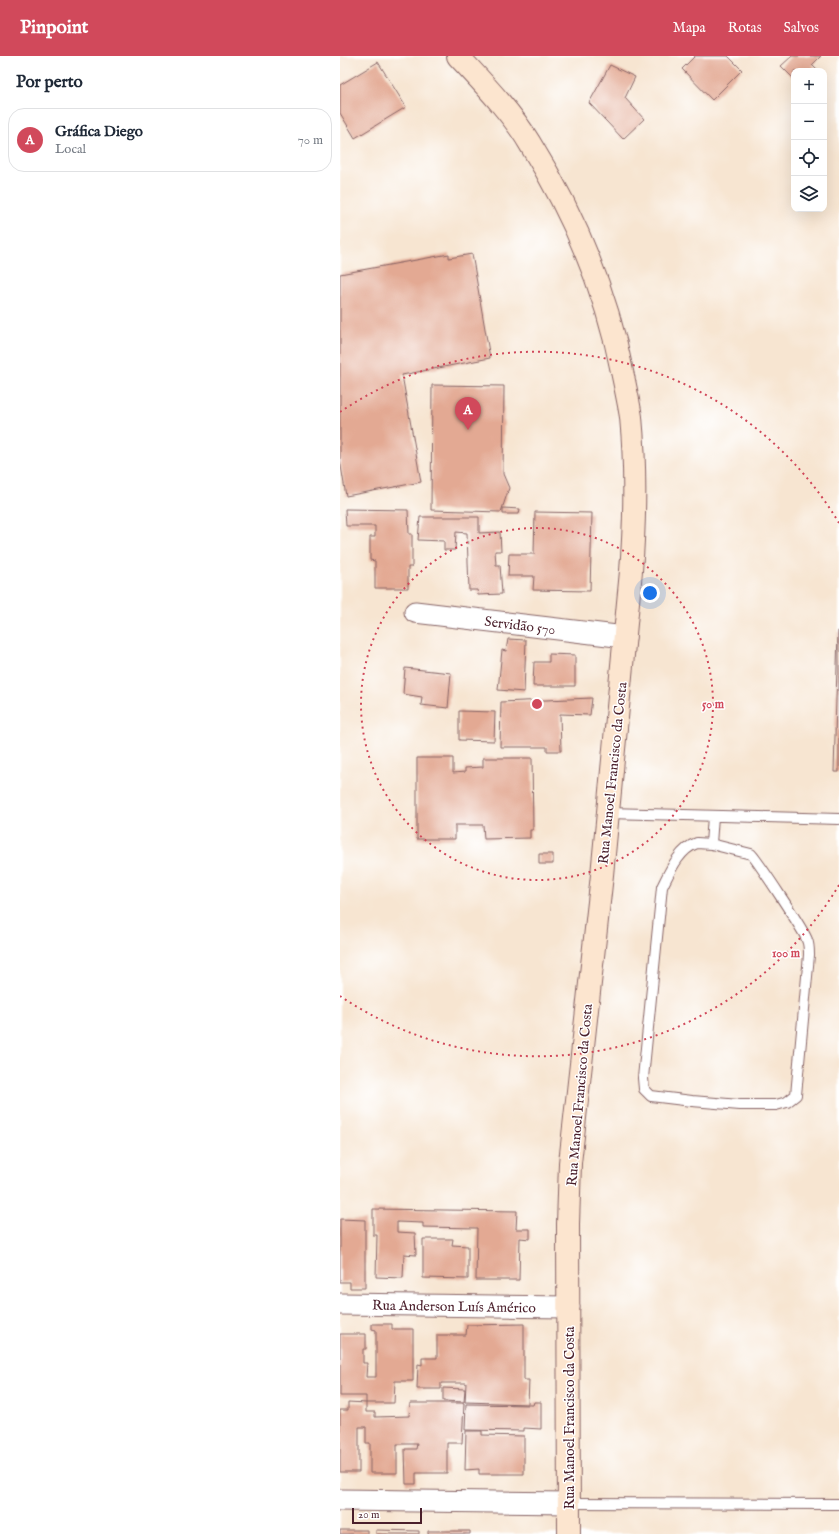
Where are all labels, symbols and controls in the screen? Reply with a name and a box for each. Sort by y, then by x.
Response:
text: Pinpoint [20,16,88,40]
text: Mapa [673,19,706,37]
text: Rotas [728,19,762,37]
text: Salvos [784,19,819,37]
map controls [791,68,827,212]
button: + [791,68,827,104]
text: Por perto [16,72,83,93]
button: − [791,104,827,140]
text: Gráfica Diego [55,122,143,141]
text: A [26,132,34,149]
text: 70 m [298,132,323,149]
button: locate [791,140,827,176]
text: Local [55,141,86,158]
button: layers [791,176,827,212]
pin: A [455,397,481,430]
your location [640,583,660,603]
street label: Servidão 570 [483,613,556,639]
street label: Rua Manoel Francisco da Costa [594,680,632,865]
centre of rings [530,697,544,711]
text: 50 m [702,697,725,712]
text: 100 m [772,946,801,961]
street label: Rua Manoel Francisco da Costa [563,1002,597,1187]
street label: Rua Anderson Luís Américo [372,1297,536,1317]
street label: Rua Manoel Francisco da Costa [561,1326,579,1510]
scale bar [352,1506,422,1525]
text: 20 m [358,1508,379,1522]

